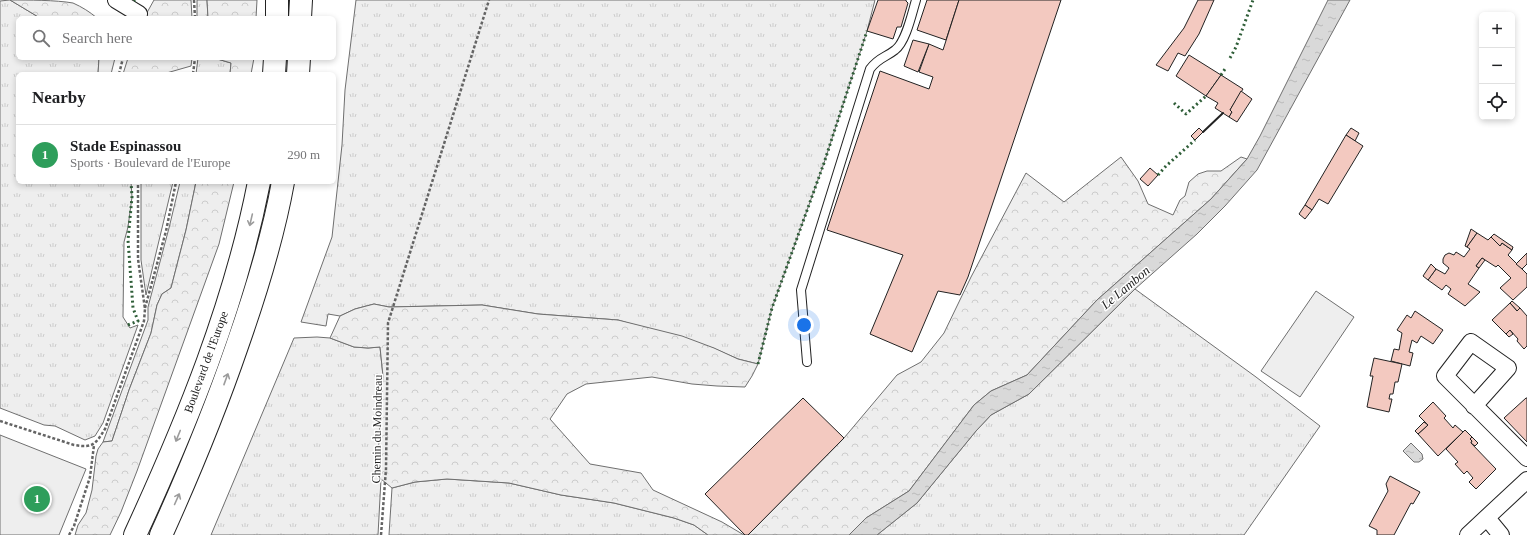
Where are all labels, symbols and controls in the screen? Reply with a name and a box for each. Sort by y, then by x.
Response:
map controls [1479,12,1515,120]
button: + [1479,12,1515,48]
search box [16,16,336,60]
icon: search [30,27,52,49]
text: Search here [62,30,132,46]
button: − [1479,48,1515,84]
button: locate [1479,84,1515,120]
text: Nearby [32,88,86,107]
text: Stade Espinassou [70,138,181,154]
text: 1 [42,147,48,162]
text: 290 m [287,147,320,162]
text: Sports · Boulevard de l'Europe [70,155,230,170]
one-way arrow [246,213,254,226]
water label: Le Lambon [1097,263,1153,313]
street label: Boulevard de l'Europe [181,309,231,415]
your location [794,315,814,335]
one-way arrow [222,373,230,385]
street label: Chemin du Moindreau [369,375,385,483]
one-way arrow [174,429,181,441]
pin: 1 [24,484,50,514]
one-way arrow [174,494,181,506]

